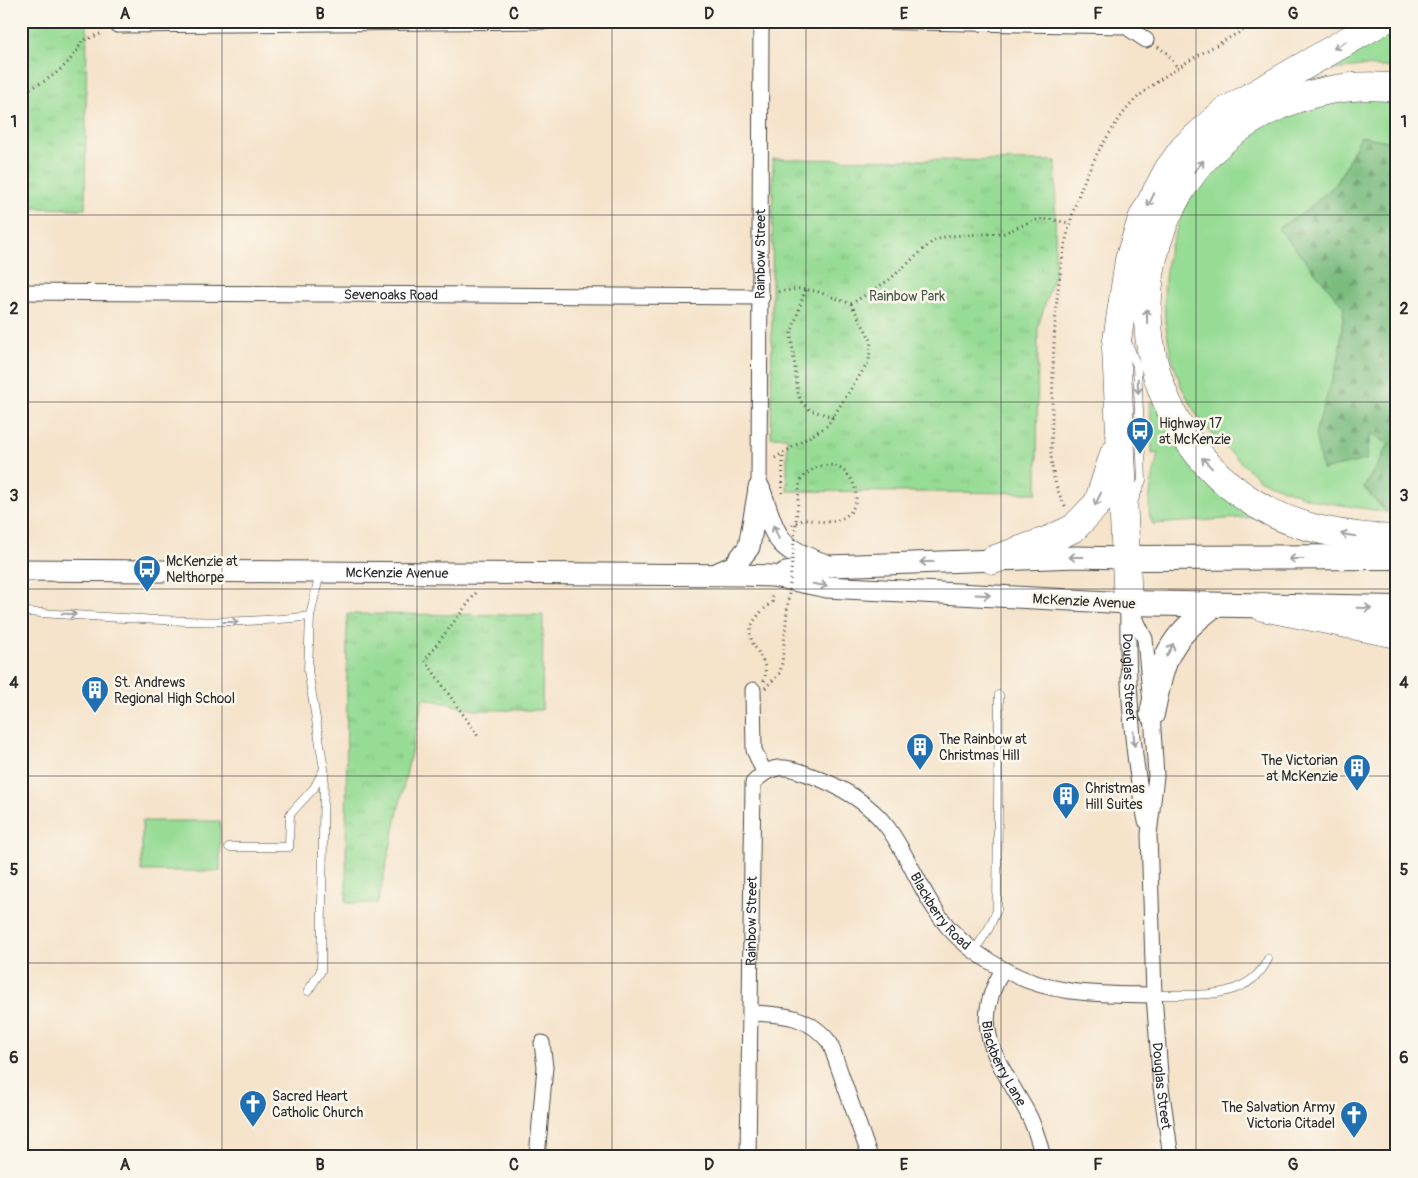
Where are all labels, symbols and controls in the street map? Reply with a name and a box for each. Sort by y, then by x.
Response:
text: A [120,4,131,24]
text: B [315,4,325,24]
text: C [509,4,519,24]
text: D [704,4,714,24]
text: E [900,4,909,24]
text: F [1093,4,1103,24]
text: G [1288,4,1299,24]
one-way arrow [1334,41,1348,51]
text: 1 [11,112,17,132]
text: 1 [1401,112,1407,132]
one-way arrow [1194,160,1205,173]
one-way arrow [1145,193,1155,208]
street label: Rainbow Street [752,209,769,299]
street label: Sevenoaks Road [344,286,438,304]
park label: Rainbow Park [869,288,945,305]
text: 2 [10,299,19,319]
text: 2 [1400,299,1409,319]
one-way arrow [1142,308,1152,324]
one-way arrow [1133,378,1143,394]
place label: Highway 17 at McKenzie [1159,415,1231,448]
bus stop icon: Highway 17 at McKenzie [1125,416,1155,455]
one-way arrow [1201,457,1213,469]
text: 3 [10,486,19,506]
text: 3 [1400,486,1409,506]
one-way arrow [1093,491,1103,506]
one-way arrow [770,525,780,540]
one-way arrow [1341,530,1357,540]
one-way arrow [1068,552,1084,562]
place label: McKenzie at Nelthorpe [166,553,238,586]
bus stop icon: McKenzie at Nelthorpe [132,554,162,593]
one-way arrow [1288,554,1304,564]
one-way arrow [919,557,935,567]
street label: McKenzie Avenue [345,564,449,582]
one-way arrow [812,581,828,591]
street label: McKenzie Avenue [1032,590,1136,613]
one-way arrow [974,591,990,600]
one-way arrow [1356,603,1372,613]
one-way arrow [61,610,77,619]
one-way arrow [223,617,239,627]
street label: Douglas Street [1119,633,1139,722]
one-way arrow [1165,643,1175,658]
text: 4 [9,673,19,693]
text: 4 [1399,673,1409,693]
place label: St. Andrews Regional High School [114,674,235,707]
building icon: St. Andrews Regional High School [80,675,110,714]
place label: The Rainbow at Christmas Hill [939,731,1027,764]
one-way arrow [1130,731,1139,747]
building icon: The Rainbow at Christmas Hill [905,732,935,771]
place label: The Victorian at McKenzie [1261,752,1338,785]
building icon: The Victorian at McKenzie [1342,753,1372,792]
place label: Christmas Hill Suites [1085,780,1146,813]
building icon: Christmas Hill Suites [1051,781,1081,820]
text: 5 [10,860,19,880]
text: 5 [1400,860,1409,880]
street label: Blackberry Road [906,869,974,954]
street label: Rainbow Street [743,876,761,966]
street label: Blackberry Lane [978,1020,1030,1109]
street label: Douglas Street [1149,1042,1175,1131]
text: 6 [9,1048,19,1068]
text: 6 [1399,1048,1409,1068]
place label: Sacred Heart Catholic Church [272,1088,363,1121]
church icon: Sacred Heart Catholic Church [238,1089,268,1128]
place label: The Salvation Army Victoria Citadel [1221,1099,1335,1132]
church icon: The Salvation Army Victoria Citadel [1339,1100,1369,1139]
text: A [120,1155,131,1175]
text: B [315,1155,325,1175]
text: C [509,1155,519,1175]
text: D [704,1155,714,1175]
text: E [900,1155,909,1175]
text: F [1093,1155,1103,1175]
text: G [1288,1155,1299,1175]

